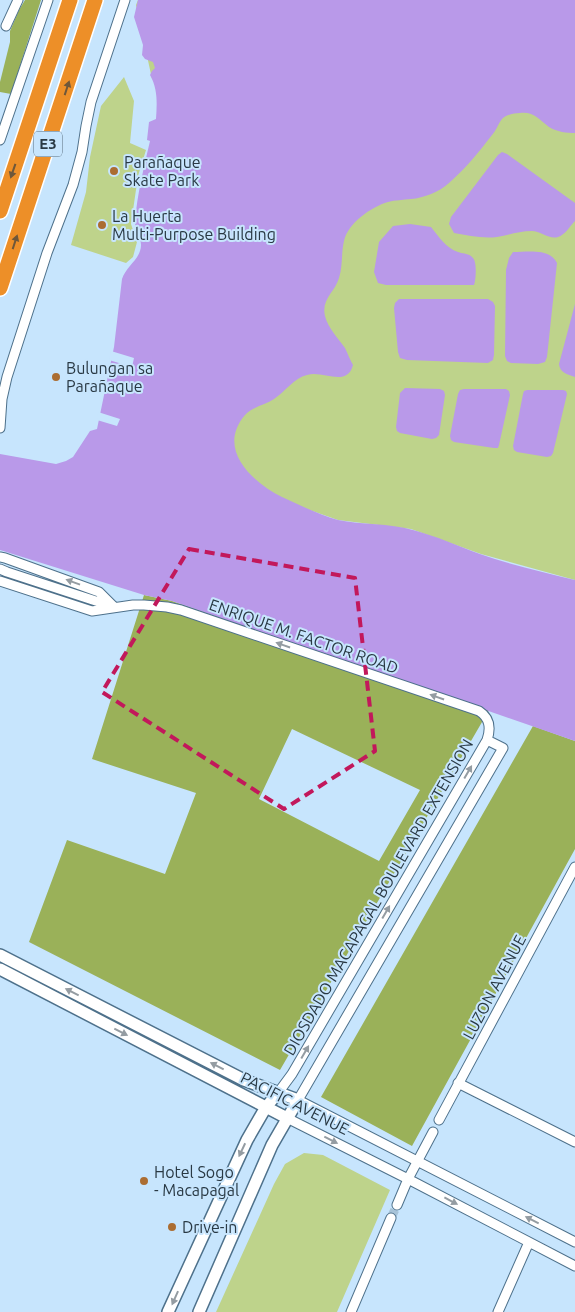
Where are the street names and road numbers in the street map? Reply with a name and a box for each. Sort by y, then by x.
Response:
road number: E3 [34,132,62,156]
street label: ENRIQUE M. FACTOR ROAD [207,595,401,677]
street label: DIOSDADO MACAPAGAL BOULEVARD EXTENSION [280,736,476,1058]
street label: LUZON AVENUE [459,932,529,1042]
street label: PACIFIC AVENUE [238,1068,352,1138]

